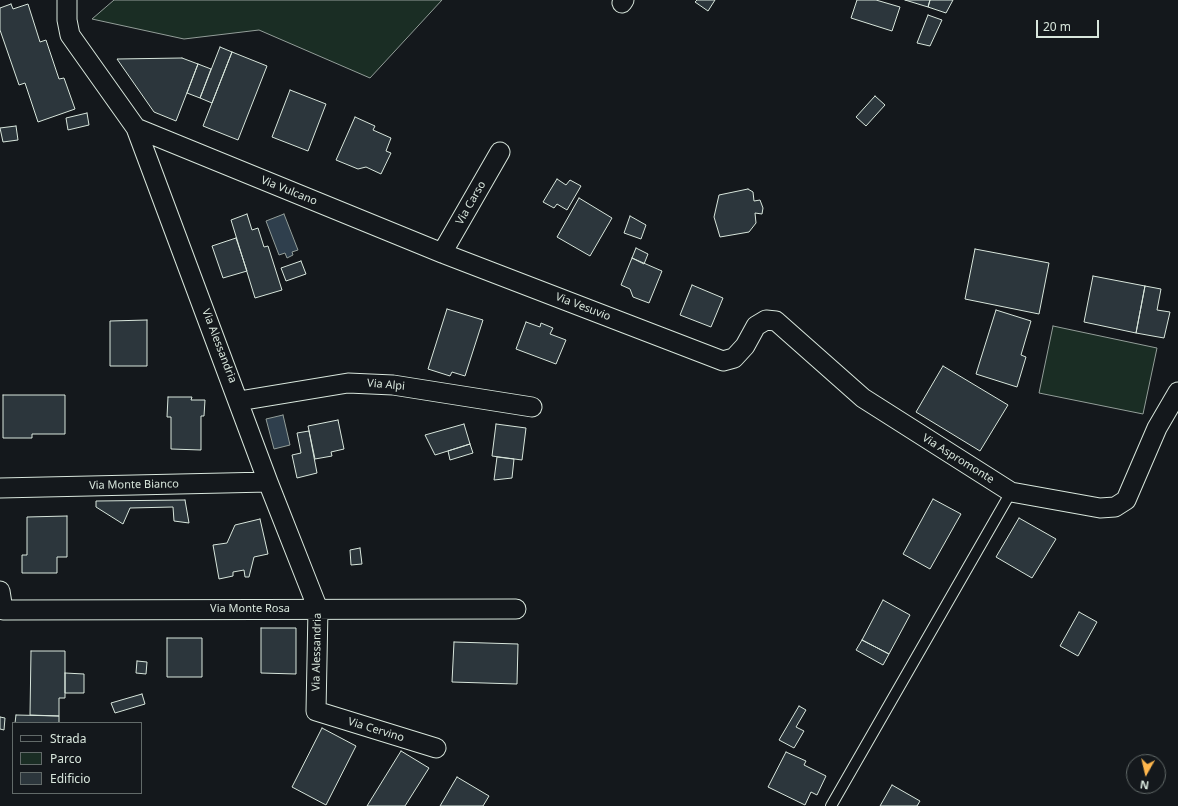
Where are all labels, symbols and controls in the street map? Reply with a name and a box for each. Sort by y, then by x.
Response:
scale bar [1038,12,1101,38]
text: 20 m [1043,18,1071,35]
street label: Via Vulcano [259,174,319,208]
street label: Via Carso [453,179,489,227]
street label: Via Vesuvio [553,290,613,324]
street label: Via Alessandria [199,307,239,385]
street label: Via Alpi [367,377,405,393]
street label: Via Aspromonte [920,432,996,486]
street label: Via Monte Bianco [89,478,179,492]
street label: Via Monte Rosa [210,602,290,616]
street label: Via Alessandria [310,613,324,691]
street label: Via Cervino [346,715,406,745]
legend [12,722,142,794]
text: Strada [50,730,86,747]
text: Parco [50,750,82,767]
north arrow [1126,754,1166,794]
text: Edificio [50,770,91,787]
text: N [1139,777,1150,793]

